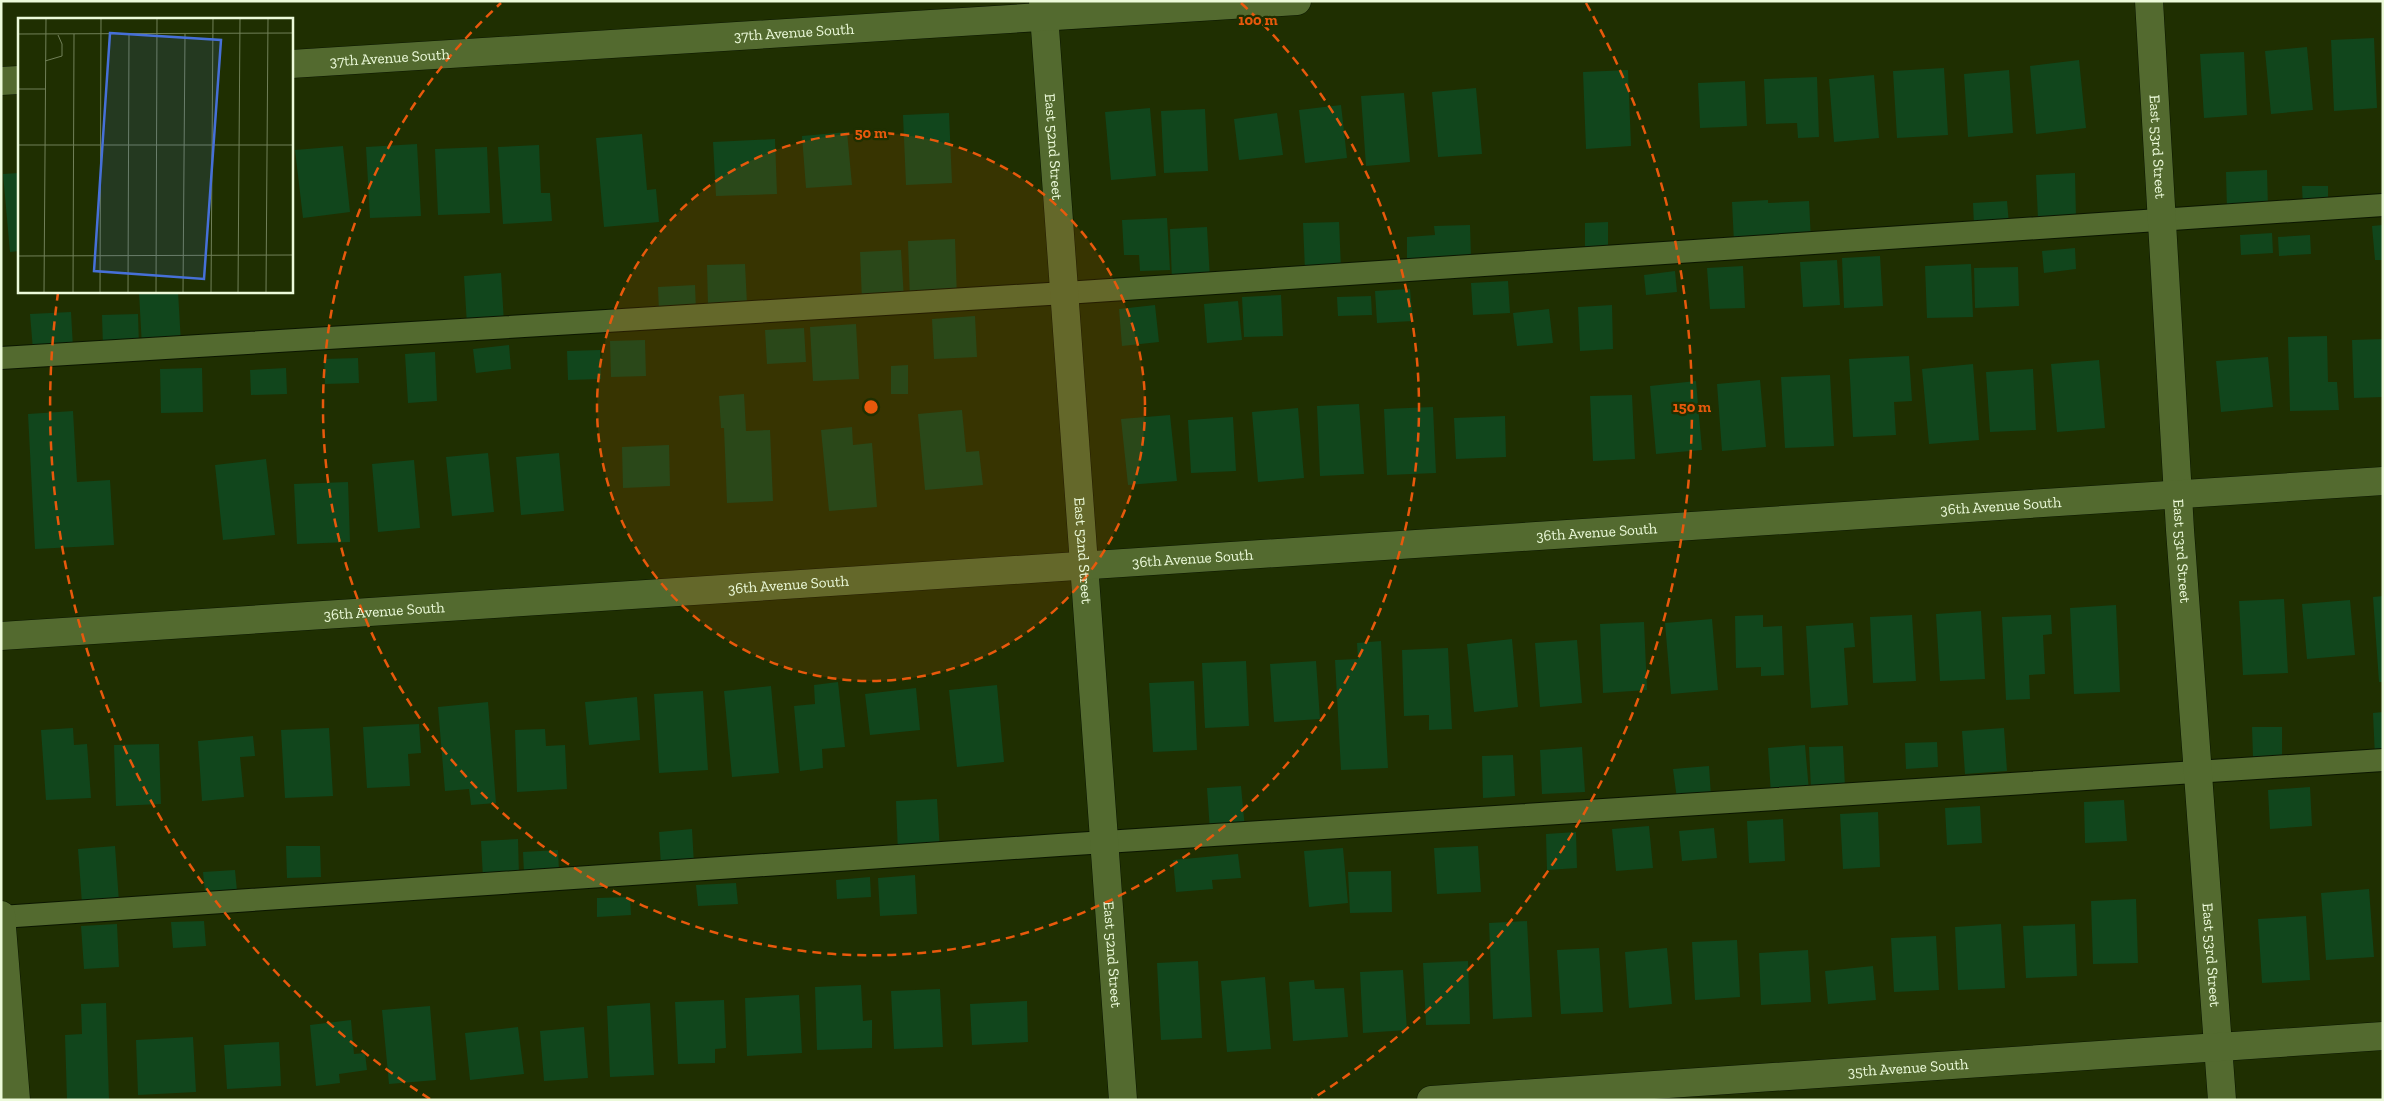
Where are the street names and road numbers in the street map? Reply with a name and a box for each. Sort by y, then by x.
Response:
street label: 37th Avenue South [733,20,855,45]
street label: 37th Avenue South [329,45,451,71]
street label: East 52nd Street [1041,93,1066,201]
street label: East 53rd Street [2146,94,2170,200]
street label: 36th Avenue South [1940,493,2062,519]
street label: East 52nd Street [1070,497,1096,605]
street label: East 53rd Street [2169,499,2194,604]
street label: 36th Avenue South [1536,519,1658,545]
street label: 36th Avenue South [1131,546,1254,571]
street label: 36th Avenue South [727,572,850,598]
street label: 36th Avenue South [323,598,446,624]
street label: East 52nd Street [1100,901,1125,1009]
street label: East 53rd Street [2199,902,2224,1008]
street label: 35th Avenue South [1847,1055,1969,1081]

